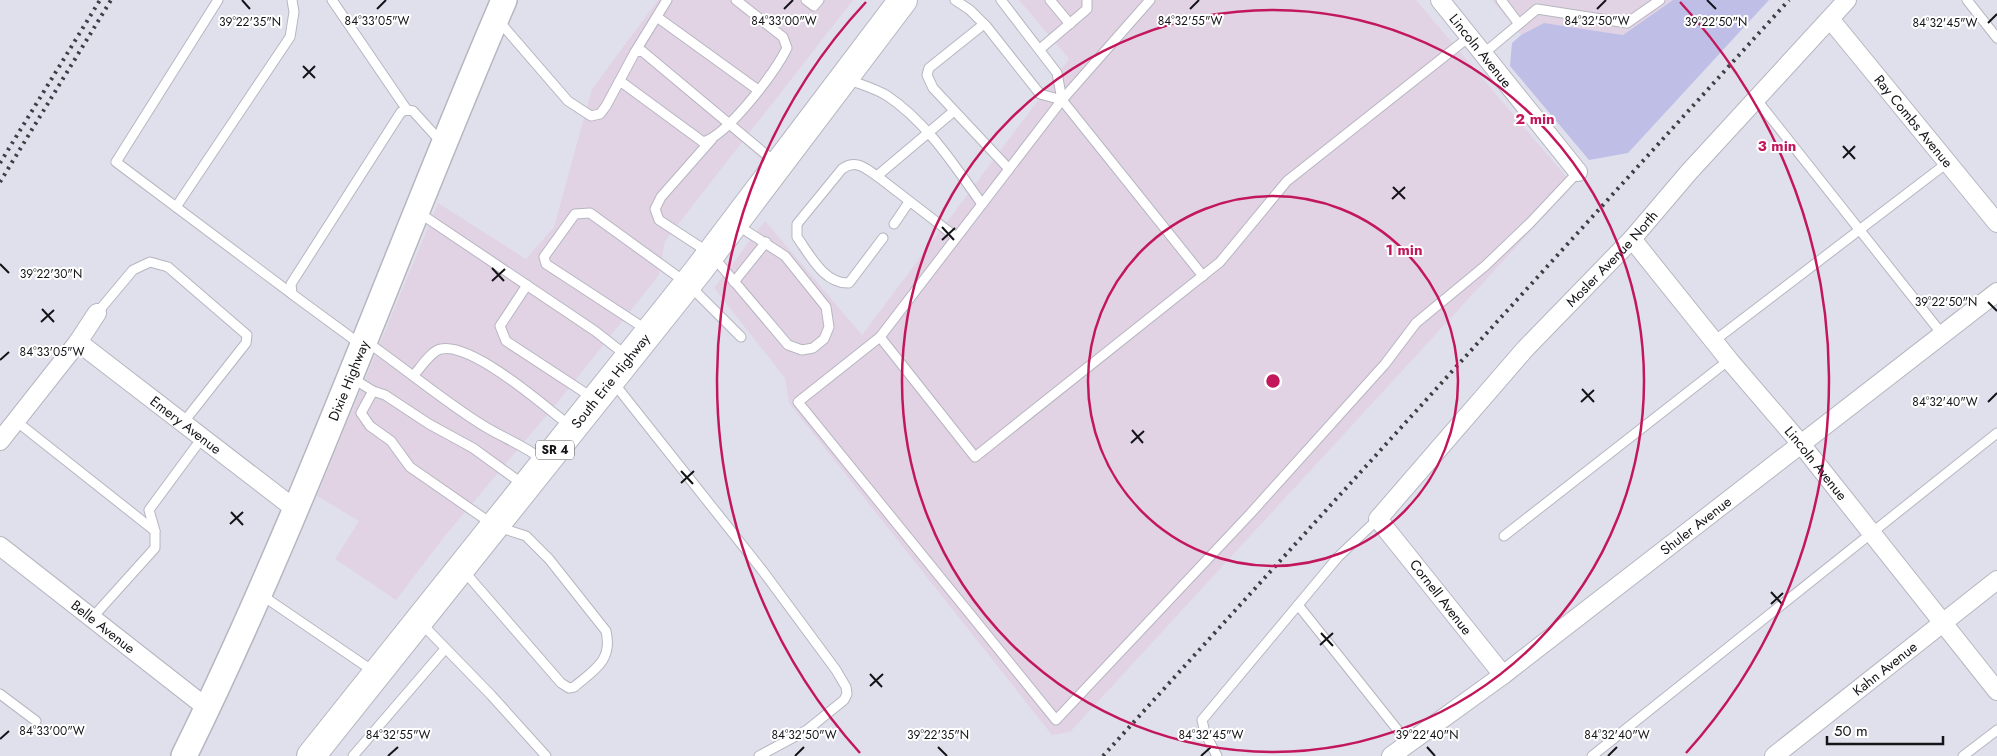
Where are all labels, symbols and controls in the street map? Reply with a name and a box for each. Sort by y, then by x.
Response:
street label: Lincoln Avenue [1445,9,1517,92]
text: 84°33'05"W [345,12,410,30]
text: 84°33'00"W [751,12,817,30]
text: 84°32'55"W [1158,12,1222,30]
text: 84°32'50"W [1564,12,1630,30]
text: 39°22'35"N [219,13,281,31]
text: 39°22'50"N [1685,13,1747,31]
text: 84°32'45"W [1913,14,1978,32]
street label: Ray Combs Avenue [1870,70,1958,172]
text: 2 min [1515,108,1555,130]
text: 3 min [1758,135,1796,157]
street label: Mosler Avenue North [1561,206,1662,311]
text: 1 min [1385,239,1423,261]
text: 39°22'30"N [20,265,82,283]
text: 39°22'50"N [1915,293,1977,311]
street label: South Erie Highway [566,328,655,433]
street label: Dixie Highway [323,336,374,424]
text: 84°33'05"W [20,343,85,361]
centre of rings [1264,372,1282,390]
street label: Emery Avenue [146,391,226,459]
text: 84°32'40"W [1912,393,1978,411]
street label: Lincoln Avenue [1780,422,1852,505]
road number: SR 4 [536,440,574,460]
street label: Shuler Avenue [1656,492,1736,560]
street label: Cornell Avenue [1405,555,1477,639]
street label: Belle Avenue [67,595,139,658]
street label: Kahn Avenue [1848,637,1921,700]
scale bar [1827,714,1943,746]
text: 50 m [1834,720,1868,742]
text: 84°33'00"W [19,722,85,740]
text: 84°32'55"W [366,726,430,744]
text: 84°32'50"W [771,726,837,744]
text: 39°22'35"N [907,726,969,744]
text: 84°32'45"W [1179,726,1244,744]
text: 39°22'40"N [1396,726,1458,744]
text: 84°32'40"W [1584,726,1650,744]

